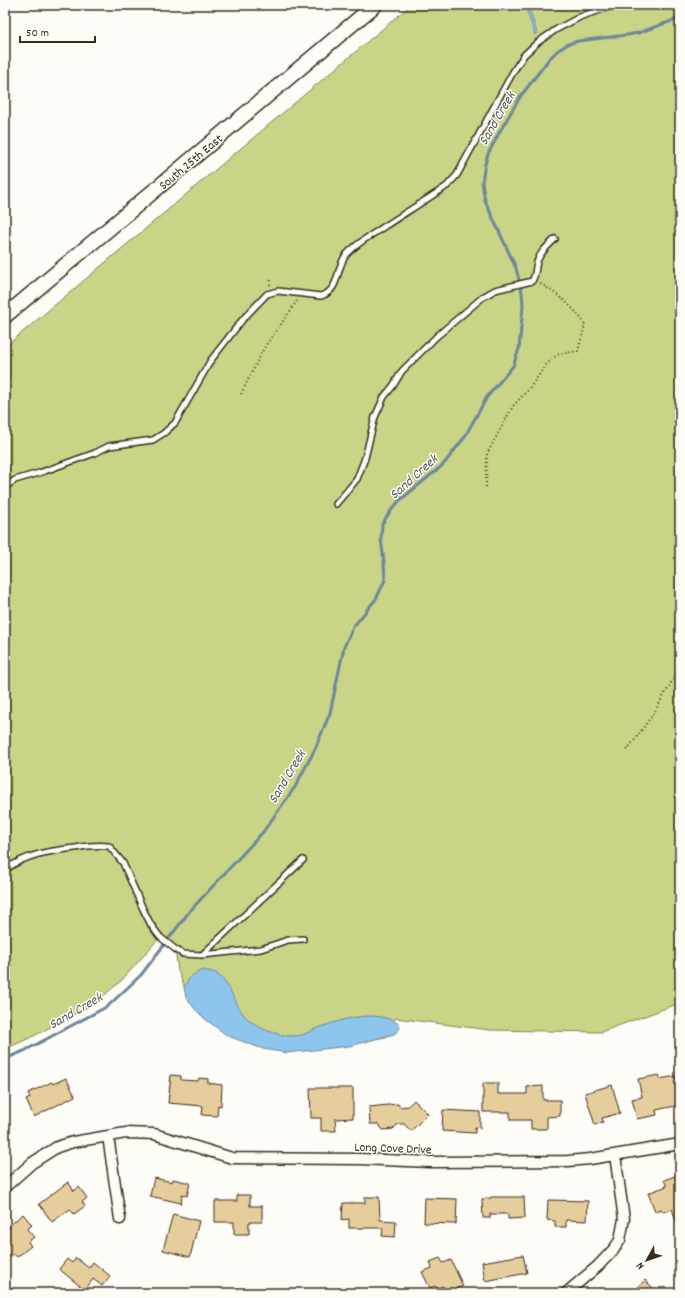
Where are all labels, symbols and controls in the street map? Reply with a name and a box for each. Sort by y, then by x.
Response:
scale bar [20,18,95,44]
text: 50 m [26,25,49,42]
water label: Sand Creek [474,87,522,150]
street label: South 25th East [155,130,228,195]
water label: Sand Creek [386,449,444,505]
water label: Sand Creek [264,745,312,808]
water label: Sand Creek [45,988,108,1035]
street label: Long Cove Drive [354,1139,432,1160]
north arrow [627,1240,667,1280]
text: N [633,1257,649,1272]

